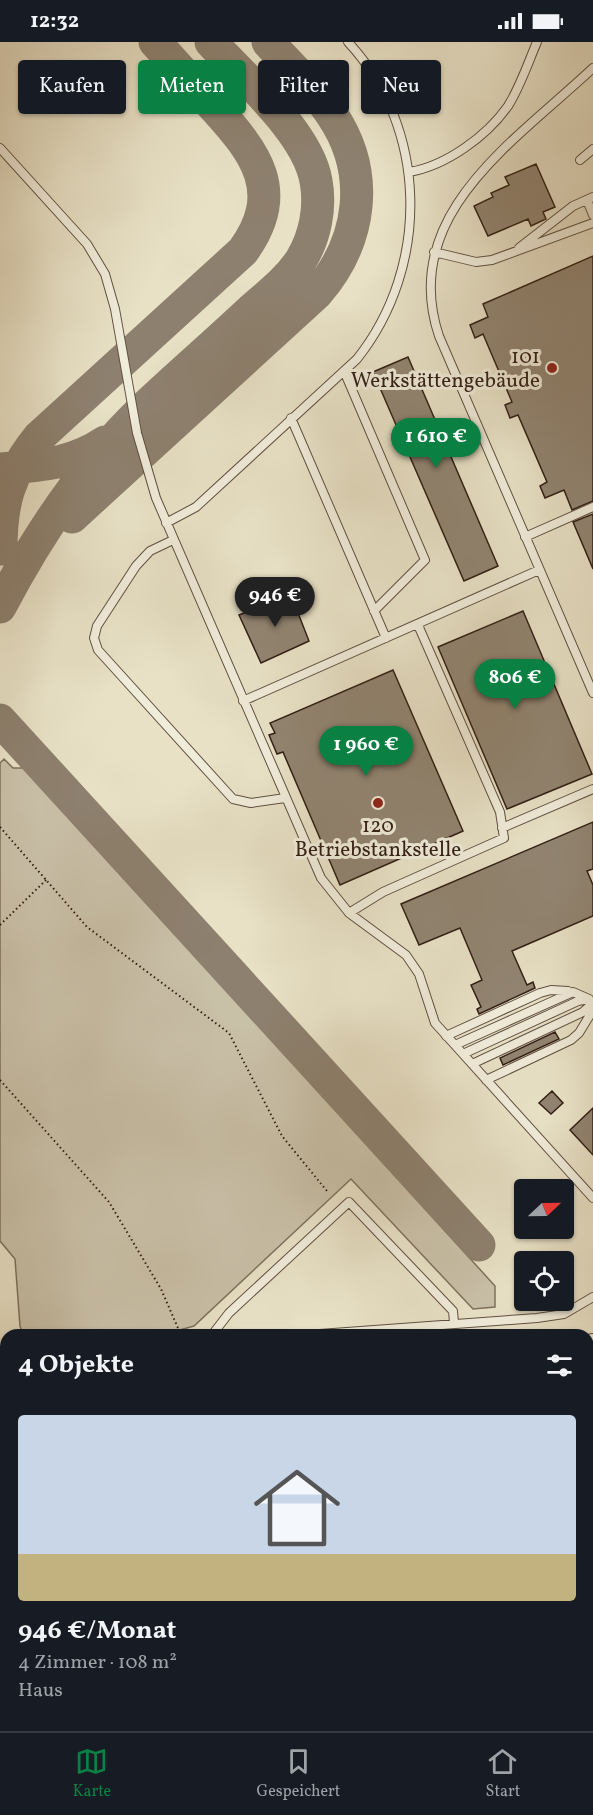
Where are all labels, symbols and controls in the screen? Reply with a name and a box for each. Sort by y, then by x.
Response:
text: 12:32 [30,6,79,37]
chip: Kaufen [18,60,126,114]
chip: Mieten [138,60,246,114]
chip: Filter [258,60,349,114]
chip: Neu [361,60,441,114]
place label: 101 Werkstättengebäude [351,343,540,396]
marker: 101 Werkstättengebäude [545,361,559,375]
pin: 1 610 € [381,418,491,469]
text: 1 610 € [405,423,467,451]
pin: 946 € [233,577,317,628]
text: 946 € [249,582,301,610]
pin: 806 € [473,659,557,710]
text: 806 € [488,664,542,692]
pin: 1 960 € [311,726,421,777]
text: 1 960 € [333,731,399,759]
marker: 120 Betriebstankstelle [371,796,385,810]
place label: 120 Betriebstankstelle [295,812,461,865]
north arrow [514,1179,574,1239]
map controls [514,1179,574,1311]
button: locate [514,1251,574,1311]
text: 4 Objekte [18,1347,134,1383]
icon: filters [543,1349,576,1382]
icon: home [243,1454,351,1562]
text: 946 €/Monat [18,1613,176,1649]
text: 4 Zimmer · 108 m² [18,1649,177,1677]
text: Haus [18,1677,63,1705]
tab: Karte [73,1745,111,1803]
tab: Gespeichert [256,1745,340,1803]
tab: Start [486,1745,520,1803]

